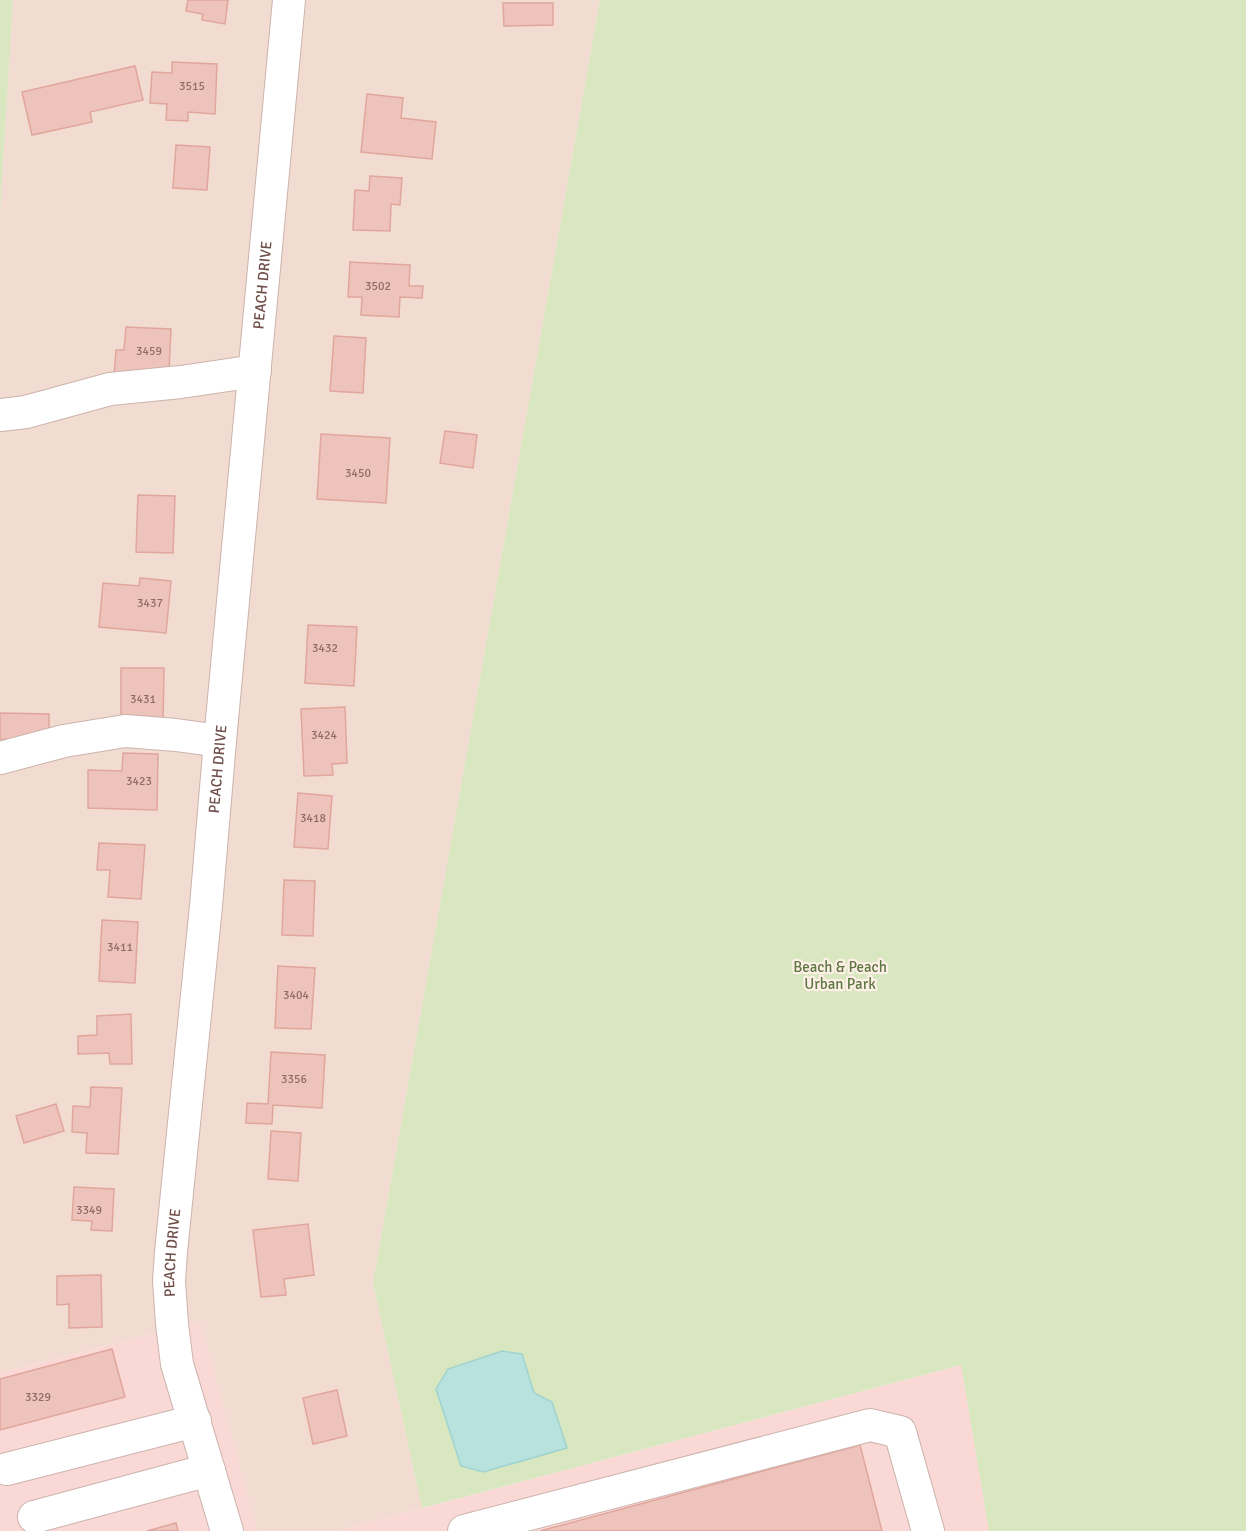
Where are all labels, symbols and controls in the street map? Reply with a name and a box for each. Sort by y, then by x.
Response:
house number: 3515 [179,79,205,94]
street label: PEACH DRIVE [249,240,276,330]
house number: 3502 [365,279,391,294]
house number: 3459 [136,344,162,359]
house number: 3450 [345,466,371,481]
house number: 3437 [137,596,163,611]
house number: 3432 [312,641,338,656]
house number: 3431 [130,692,156,707]
street label: PEACH DRIVE [205,724,230,814]
house number: 3424 [311,728,337,743]
house number: 3423 [126,774,152,789]
house number: 3418 [300,811,326,826]
house number: 3411 [107,940,133,955]
park label: Beach & Peach Urban Park [793,958,887,993]
house number: 3404 [283,988,309,1003]
house number: 3356 [281,1072,307,1087]
house number: 3349 [76,1203,102,1218]
street label: PEACH DRIVE [160,1208,184,1298]
house number: 3329 [25,1390,51,1405]

